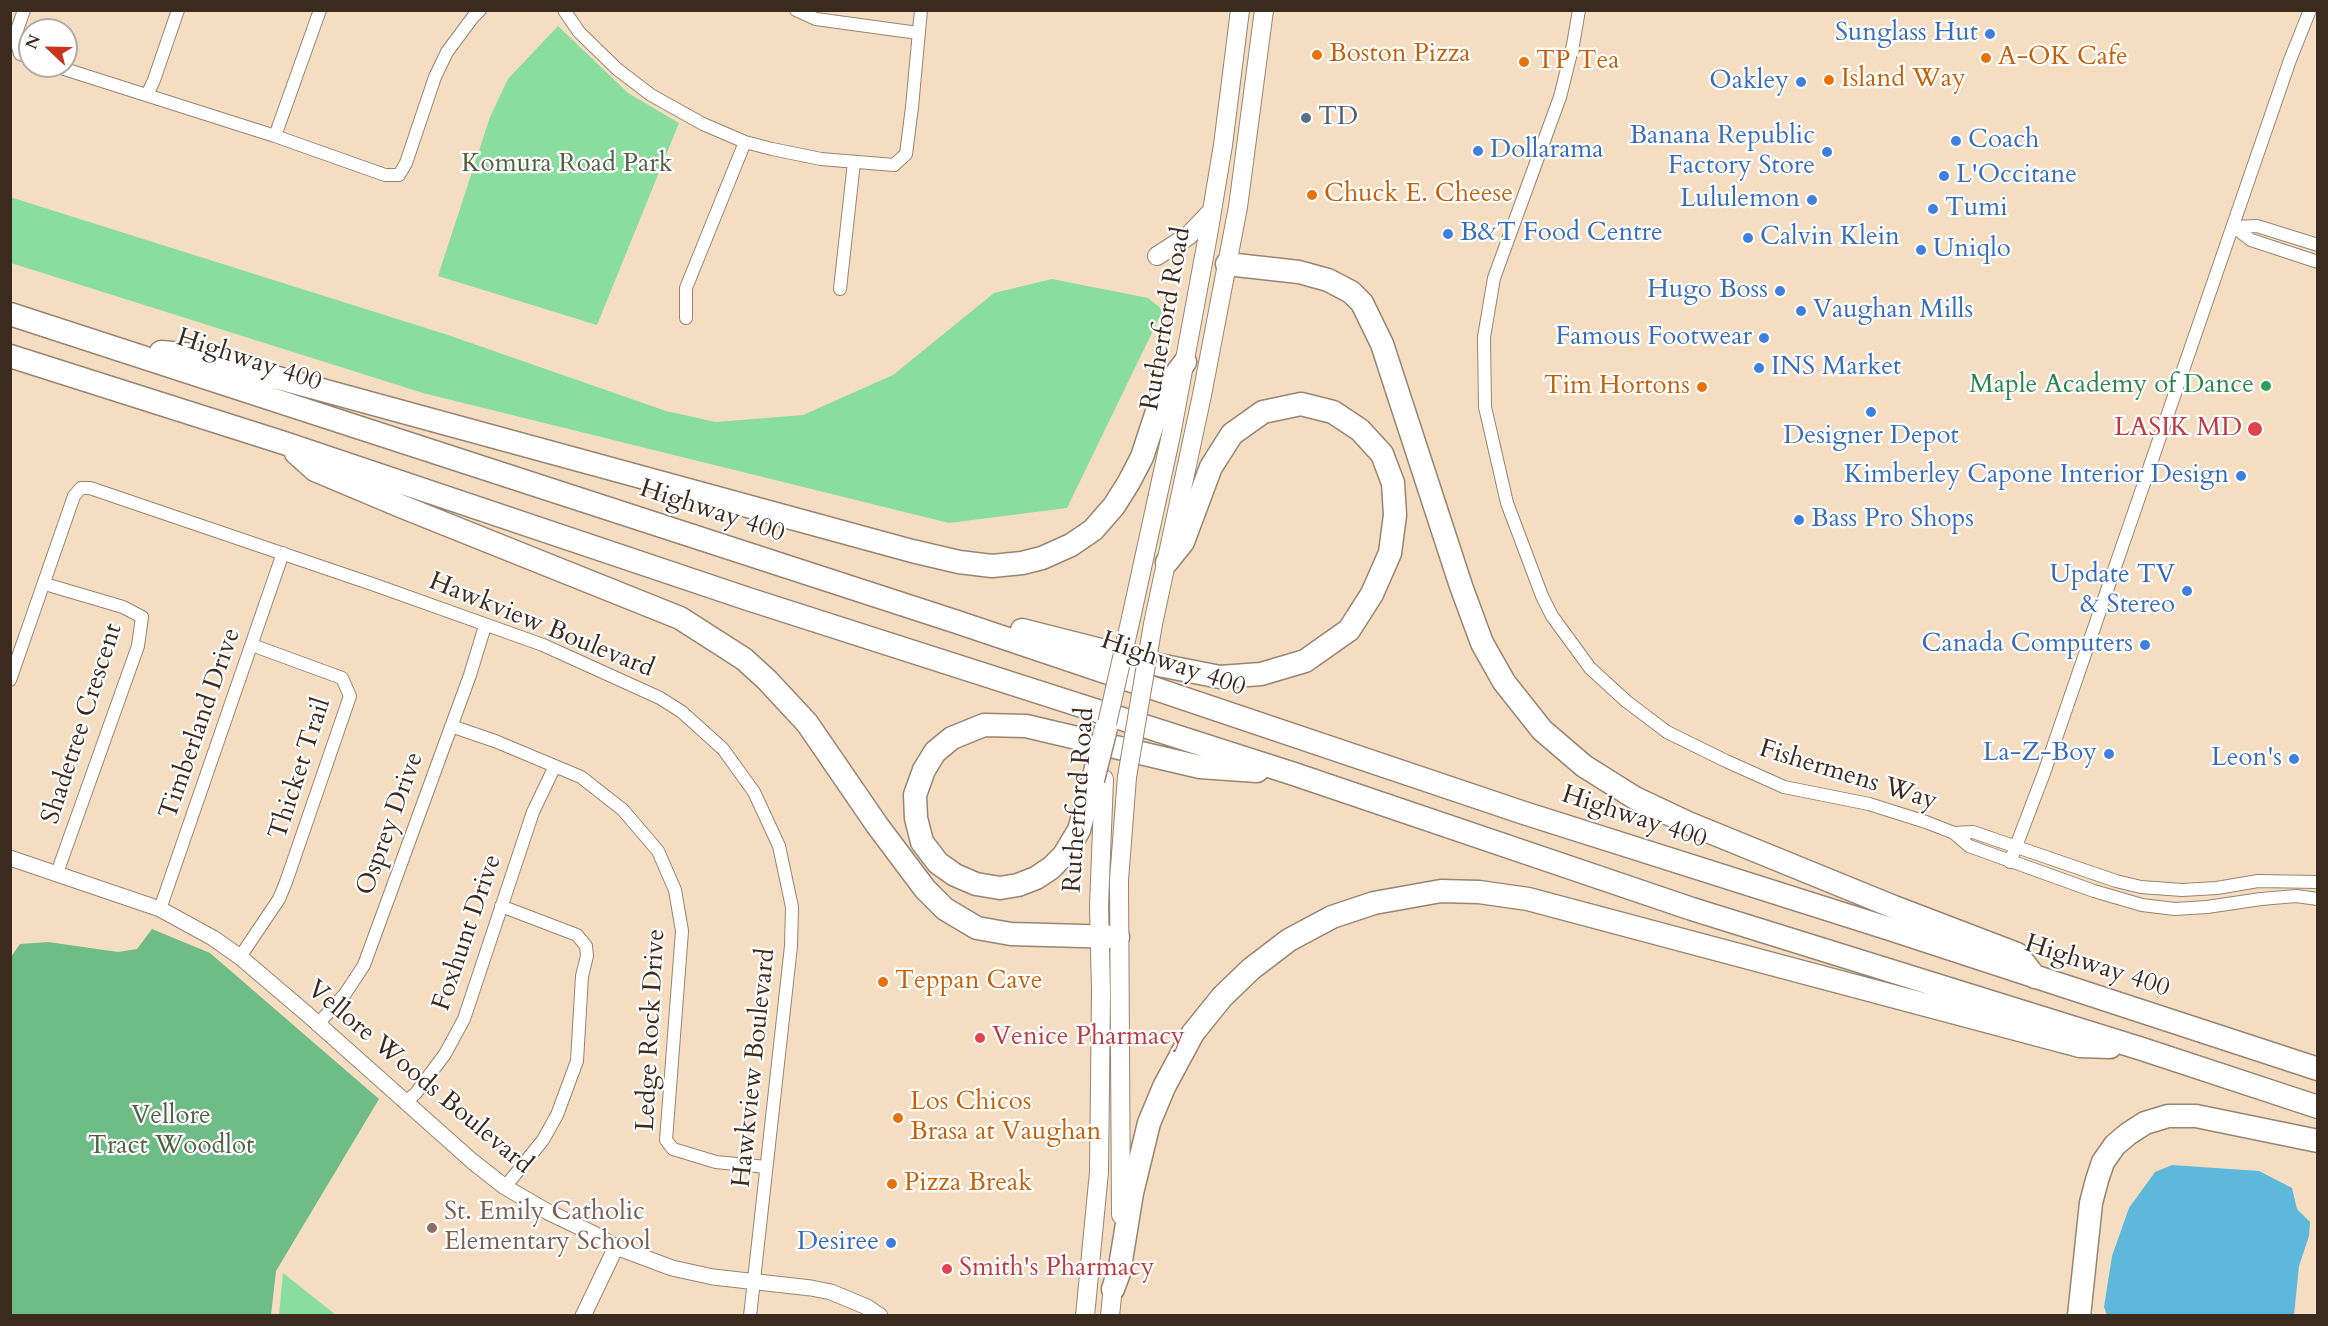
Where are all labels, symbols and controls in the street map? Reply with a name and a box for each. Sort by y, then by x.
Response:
north arrow [18,18,78,78]
place label: Sunglass Hut [1835,18,1978,50]
marker: Sunglass Hut [1983,27,1997,41]
text: N [20,31,46,53]
place label: Boston Pizza [1329,39,1471,71]
place label: A-OK Cafe [1998,42,2128,74]
place label: TP Tea [1536,46,1620,78]
marker: Boston Pizza [1310,48,1324,62]
marker: A-OK Cafe [1979,51,1993,65]
marker: TP Tea [1517,55,1531,69]
place label: Island Way [1841,64,1966,96]
place label: Oakley [1709,66,1789,98]
marker: Island Way [1822,73,1836,87]
marker: Oakley [1794,75,1808,89]
place label: TD [1318,102,1358,134]
marker: TD [1299,111,1313,125]
place label: Banana Republic Factory Store [1629,121,1815,182]
place label: Coach [1968,125,2039,157]
marker: Coach [1949,134,1963,148]
place label: Dollarama [1490,135,1604,167]
marker: Dollarama [1471,144,1485,158]
marker: Banana Republic Factory Store [1820,145,1834,159]
park label: Komura Road Park [461,149,673,181]
place label: L'Occitane [1956,160,2077,192]
marker: L'Occitane [1937,169,1951,183]
place label: Chuck E. Cheese [1324,179,1513,211]
place label: Lululemon [1680,184,1800,216]
marker: Chuck E. Cheese [1305,188,1319,202]
marker: Lululemon [1805,193,1819,207]
place label: Tumi [1945,193,2008,225]
marker: Tumi [1926,202,1940,216]
place label: B&T Food Centre [1460,218,1663,250]
place label: Calvin Klein [1760,222,1900,254]
street label: Rutherford Road [1136,225,1198,413]
marker: B&T Food Centre [1441,227,1455,241]
marker: Calvin Klein [1741,231,1755,245]
place label: Uniqlo [1933,234,2011,266]
marker: Uniqlo [1914,243,1928,257]
place label: Hugo Boss [1647,275,1768,307]
marker: Hugo Boss [1773,284,1787,298]
place label: Vaughan Mills [1813,295,1973,327]
marker: Vaughan Mills [1794,304,1808,318]
place label: Famous Footwear [1555,322,1752,354]
street label: Highway 400 [173,323,325,399]
marker: Famous Footwear [1757,331,1771,345]
place label: INS Market [1771,352,1901,384]
marker: INS Market [1752,361,1766,375]
place label: Maple Academy of Dance [1969,370,2254,402]
place label: Tim Hortons [1544,371,1690,403]
marker: Maple Academy of Dance [2259,379,2273,393]
marker: Tim Hortons [1695,380,1709,394]
marker: Designer Depot [1864,405,1878,419]
place label: LASIK MD [2114,413,2242,445]
marker: LASIK MD [2246,420,2264,438]
place label: Designer Depot [1783,421,1959,453]
place label: Kimberley Capone Interior Design [1844,460,2229,492]
marker: Kimberley Capone Interior Design [2234,469,2248,483]
street label: Highway 400 [636,474,788,550]
place label: Bass Pro Shops [1811,504,1974,536]
marker: Bass Pro Shops [1792,513,1806,527]
place label: Update TV & Stereo [2050,560,2175,622]
street label: Hawkview Boulevard [424,567,658,685]
marker: Update TV & Stereo [2180,584,2194,598]
street label: Shadetree Crescent [36,620,130,828]
street label: Timberland Drive [154,624,248,824]
street label: Highway 400 [1097,626,1249,704]
place label: Canada Computers [1922,629,2133,661]
marker: Canada Computers [2138,638,2152,652]
street label: Thicket Trail [263,694,339,844]
street label: Rutherford Road [1058,706,1102,894]
street label: Fishermens Way [1755,734,1941,818]
place label: La-Z-Boy [1983,738,2097,770]
place label: Leon's [2211,743,2282,775]
marker: La-Z-Boy [2102,747,2116,761]
street label: Osprey Drive [351,748,431,900]
marker: Leon's [2287,752,2301,766]
street label: Highway 400 [1558,780,1710,856]
street label: Foxhunt Drive [427,851,509,1015]
street label: Ledge Rock Drive [631,928,673,1132]
street label: Highway 400 [2021,929,2173,1005]
street label: Hawkview Boulevard [727,947,783,1189]
place label: Teppan Cave [895,966,1043,998]
street label: Vellore Woods Boulevard [300,974,538,1182]
marker: Teppan Cave [876,975,890,989]
place label: Venice Pharmacy [992,1022,1185,1054]
marker: Venice Pharmacy [973,1031,987,1045]
place label: Los Chicos Brasa at Vaughan [910,1087,1101,1148]
park label: Vellore Tract Woodlot [88,1101,254,1162]
marker: Los Chicos Brasa at Vaughan [891,1111,905,1125]
place label: Pizza Break [904,1168,1032,1200]
marker: Pizza Break [885,1177,899,1191]
place label: St. Emily Catholic Elementary School [444,1197,651,1258]
marker: St. Emily Catholic Elementary School [425,1221,439,1235]
place label: Desiree [797,1227,879,1259]
marker: Desiree [884,1236,898,1250]
place label: Smith's Pharmacy [959,1253,1155,1285]
marker: Smith's Pharmacy [940,1262,954,1276]

